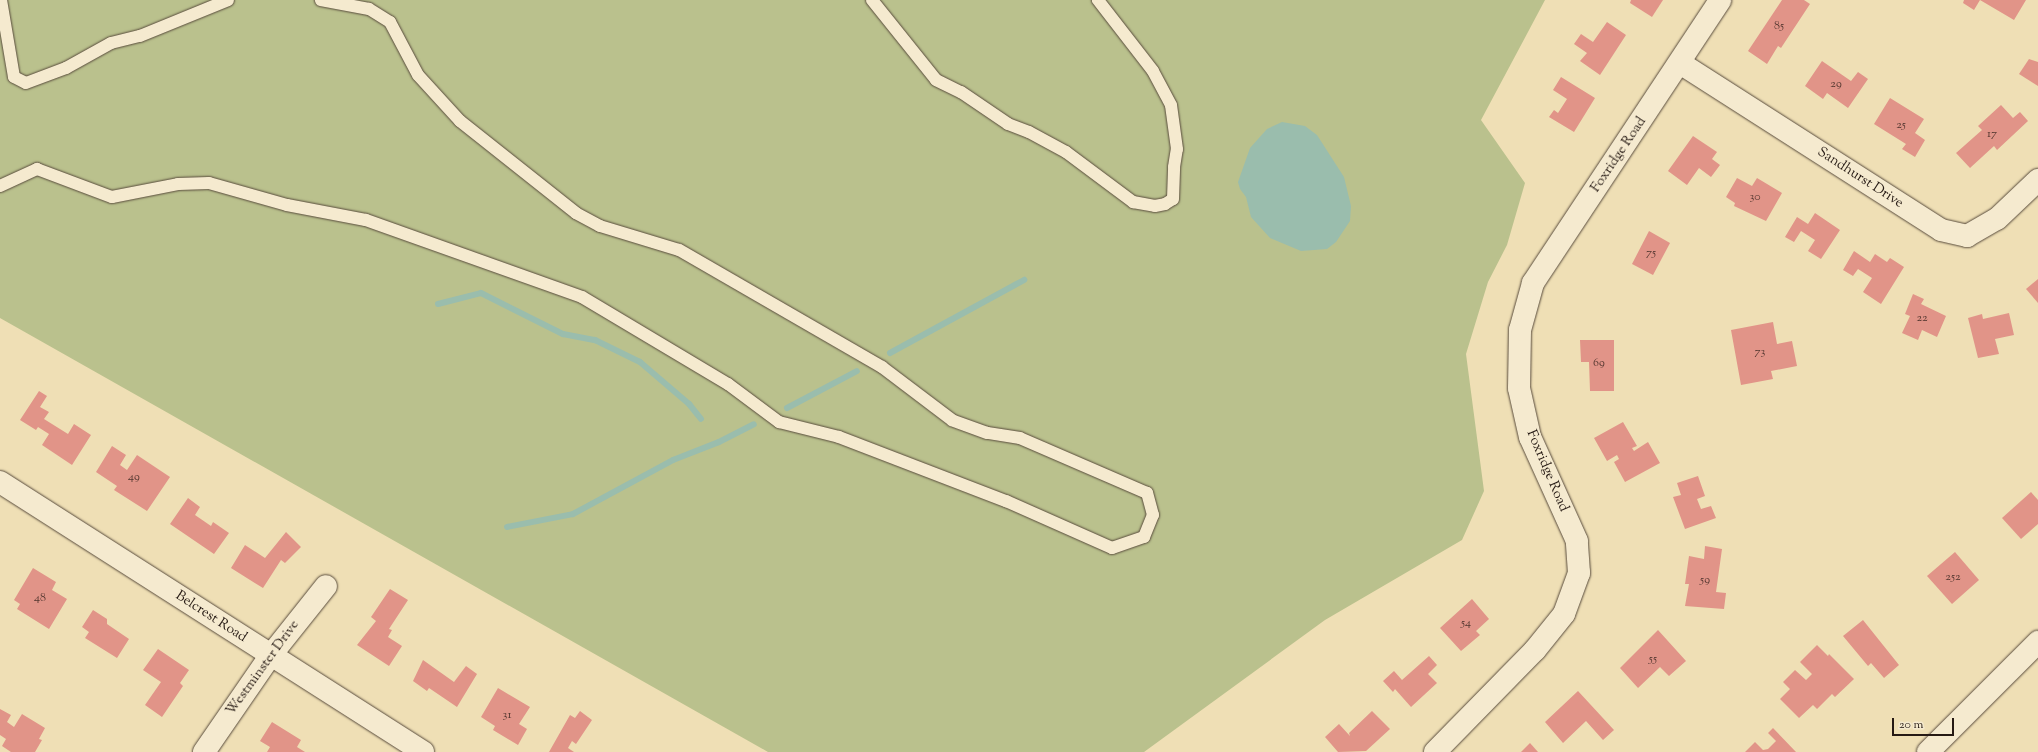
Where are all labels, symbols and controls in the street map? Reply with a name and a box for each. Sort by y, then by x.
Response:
house number: 85 [1774,20,1784,34]
house number: 29 [1830,78,1842,92]
street label: Foxridge Road [1588,114,1650,196]
house number: 25 [1896,119,1906,133]
house number: 17 [1987,128,1997,142]
street label: Sandhurst Drive [1814,144,1906,212]
house number: 30 [1749,191,1761,205]
house number: 75 [1646,247,1656,261]
house number: 22 [1916,312,1928,326]
house number: 73 [1755,346,1765,360]
house number: 69 [1593,357,1605,371]
street label: Foxridge Road [1522,428,1572,514]
house number: 49 [128,471,140,485]
house number: 252 [1945,571,1961,585]
house number: 59 [1700,574,1710,588]
street label: Belcrest Road [172,588,250,646]
house number: 48 [34,592,46,606]
street label: Westminster Drive [223,617,303,719]
house number: 54 [1461,617,1471,631]
house number: 55 [1649,653,1657,667]
house number: 31 [503,709,511,723]
scale bar [1894,710,1956,736]
text: 20 m [1899,716,1923,734]

